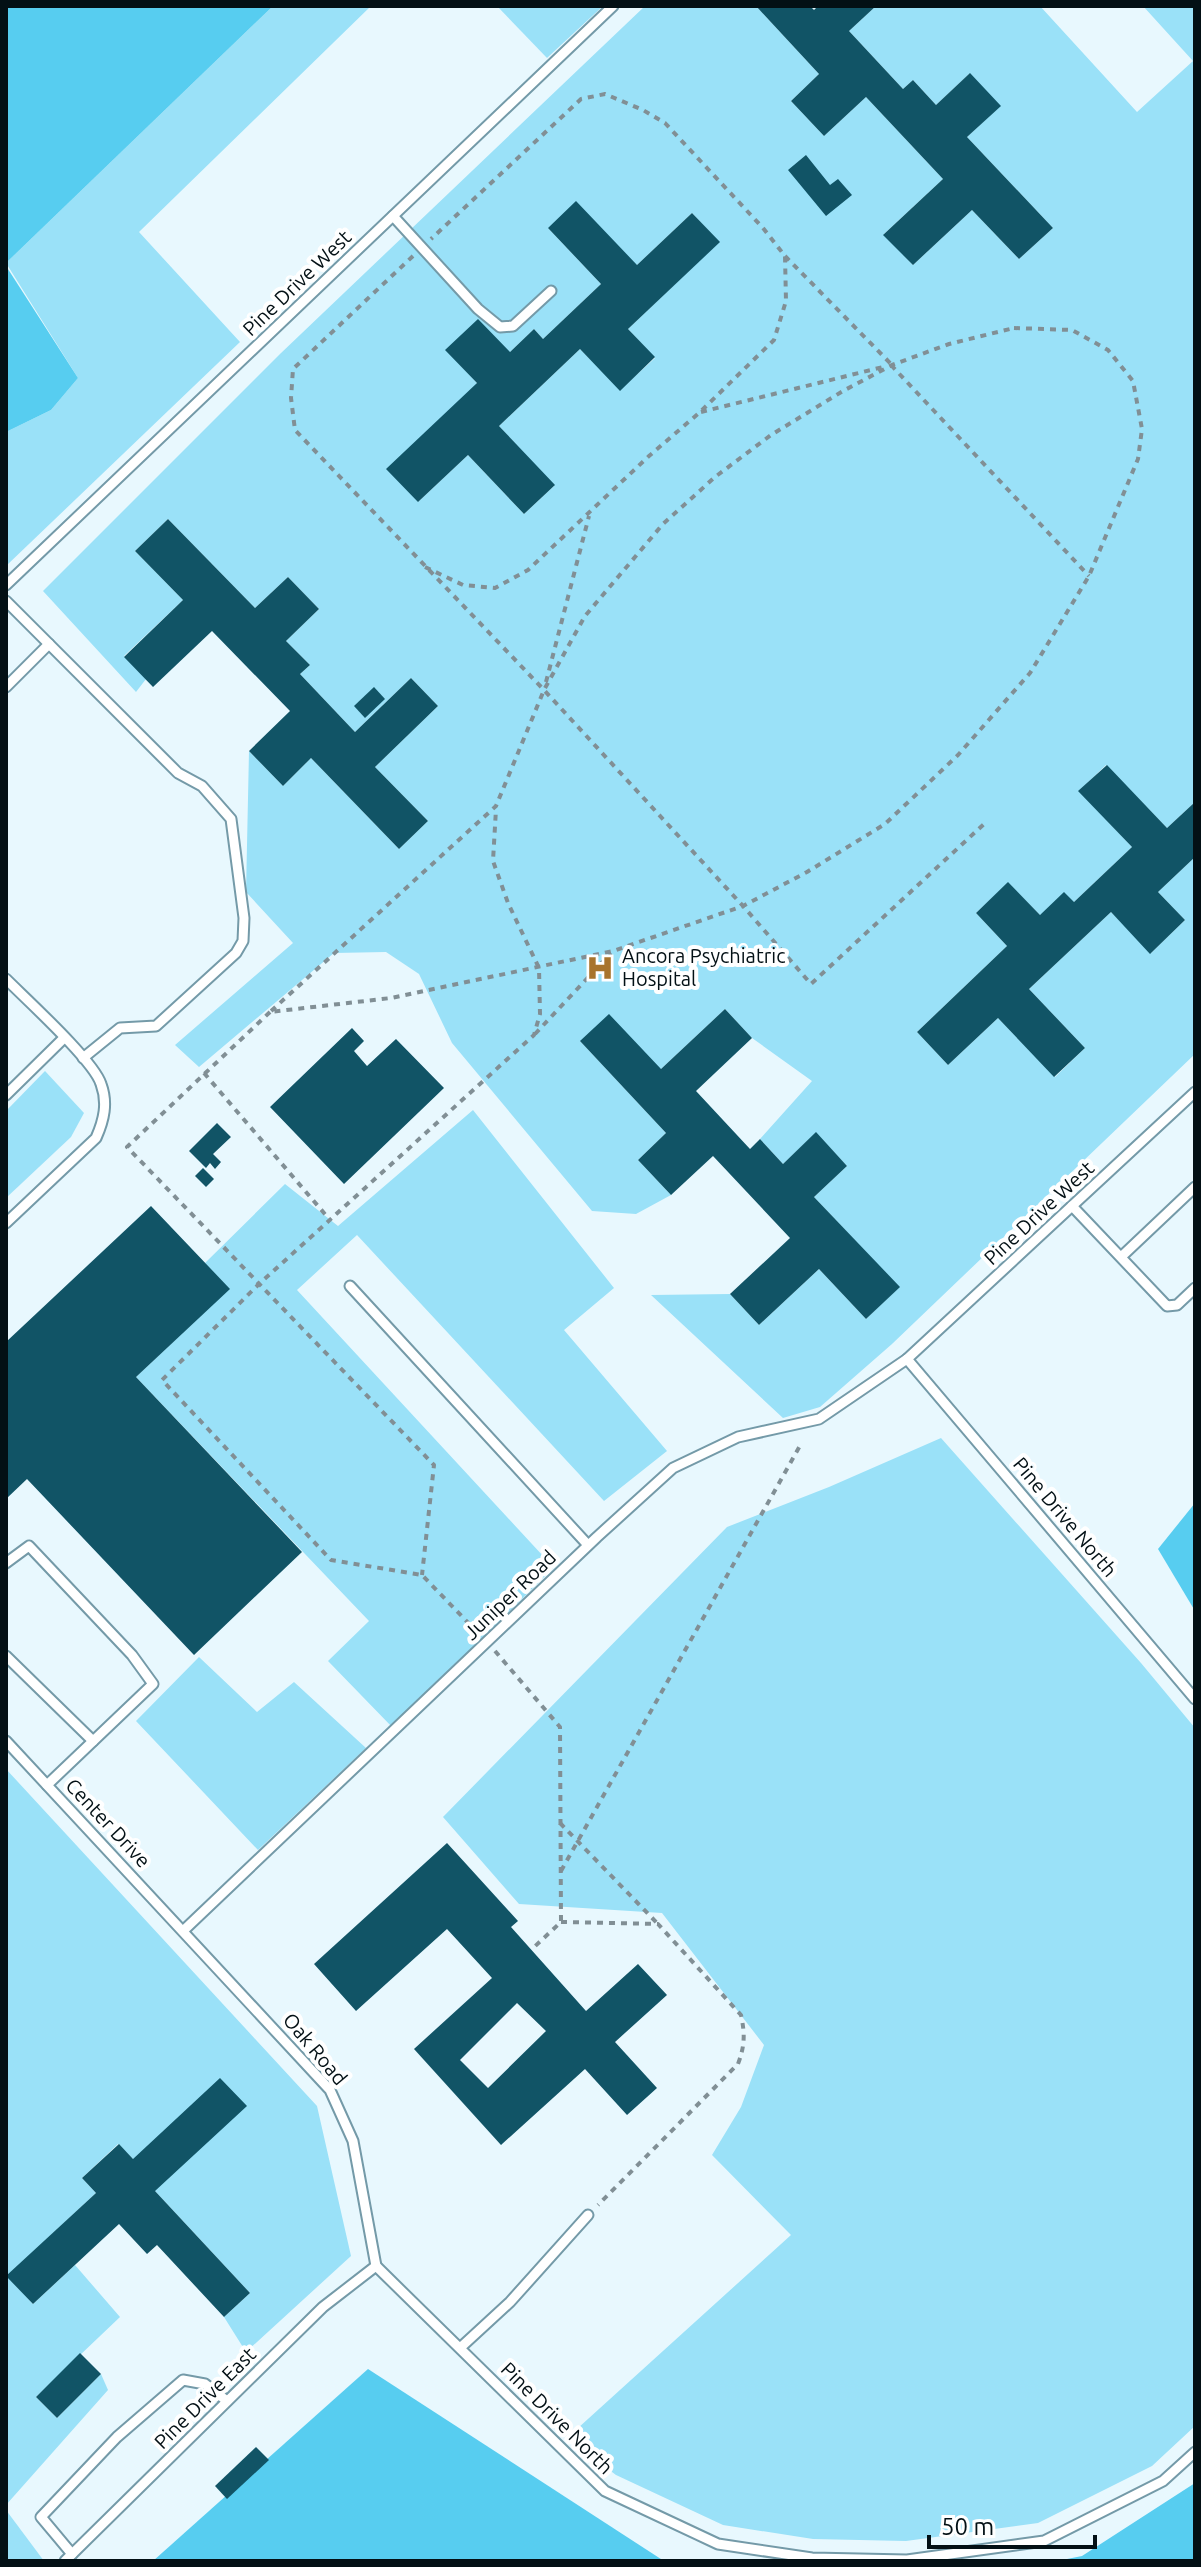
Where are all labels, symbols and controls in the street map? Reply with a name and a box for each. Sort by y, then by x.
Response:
street label: Pine Drive West [238,225,356,340]
place label: Ancora Psychiatric Hospital [622,944,785,990]
hospital icon: Ancora Psychiatric Hospital [585,953,615,983]
street label: Pine Drive West [979,1156,1098,1269]
street label: Pine Drive North [1009,1452,1122,1581]
street label: Juniper Road [459,1545,560,1644]
street label: Center Drive [61,1773,155,1872]
street label: Oak Road [279,2008,352,2089]
street label: Pine Drive East [149,2342,260,2453]
street label: Pine Drive North [497,2357,618,2478]
scale bar [929,2499,1095,2549]
text: 50 m [941,2513,994,2540]

